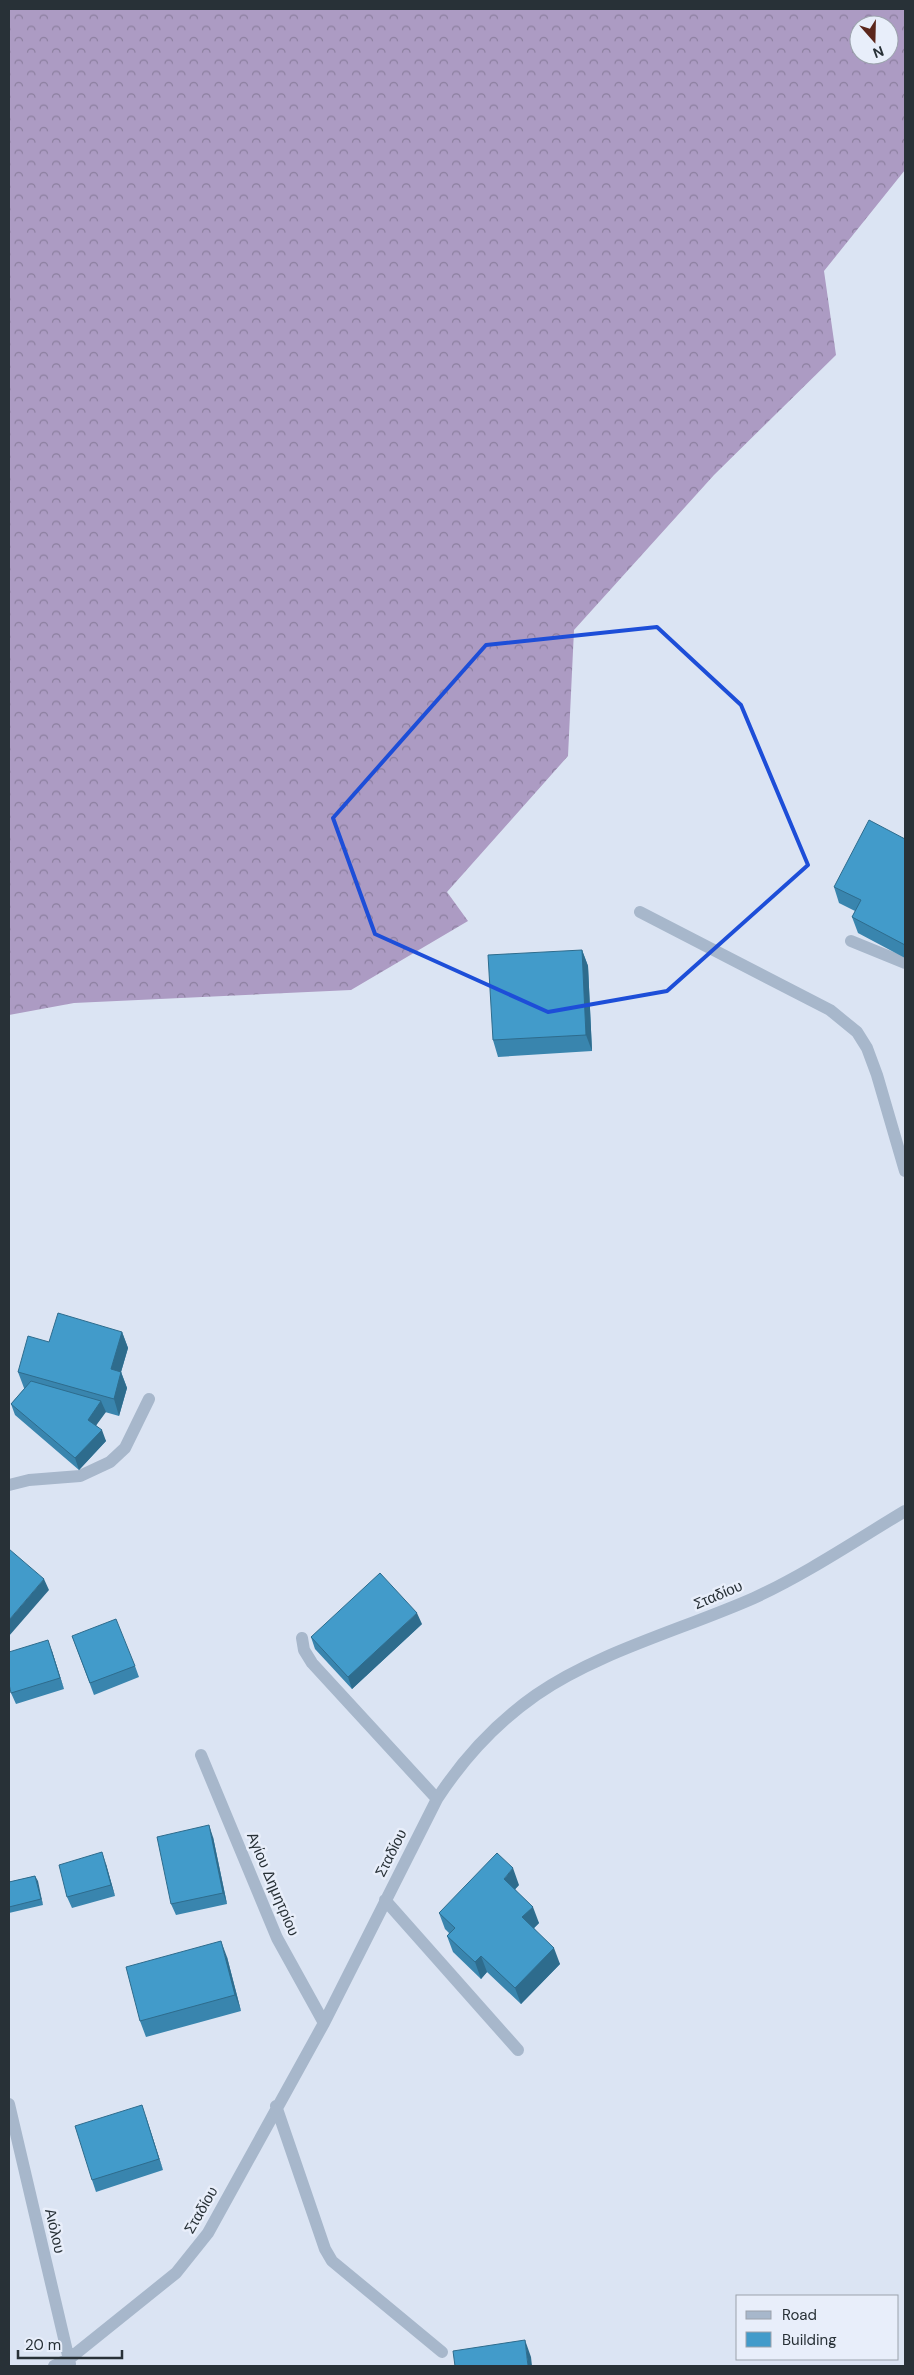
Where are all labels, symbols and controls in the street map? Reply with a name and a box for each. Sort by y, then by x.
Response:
north arrow [849,15,899,65]
text: N [871,42,886,62]
street label: Σταδίου [691,1576,745,1614]
street label: Σταδίου [370,1826,412,1880]
street label: Αγίου Δημητρίου [242,1829,304,1939]
street label: Σταδίου [180,2183,222,2237]
street label: Αιόλου [40,2207,70,2255]
legend [736,2295,899,2360]
text: Road [782,2305,817,2325]
scale bar [18,2328,121,2360]
text: Building [782,2330,837,2350]
text: 20 m [25,2335,61,2355]

